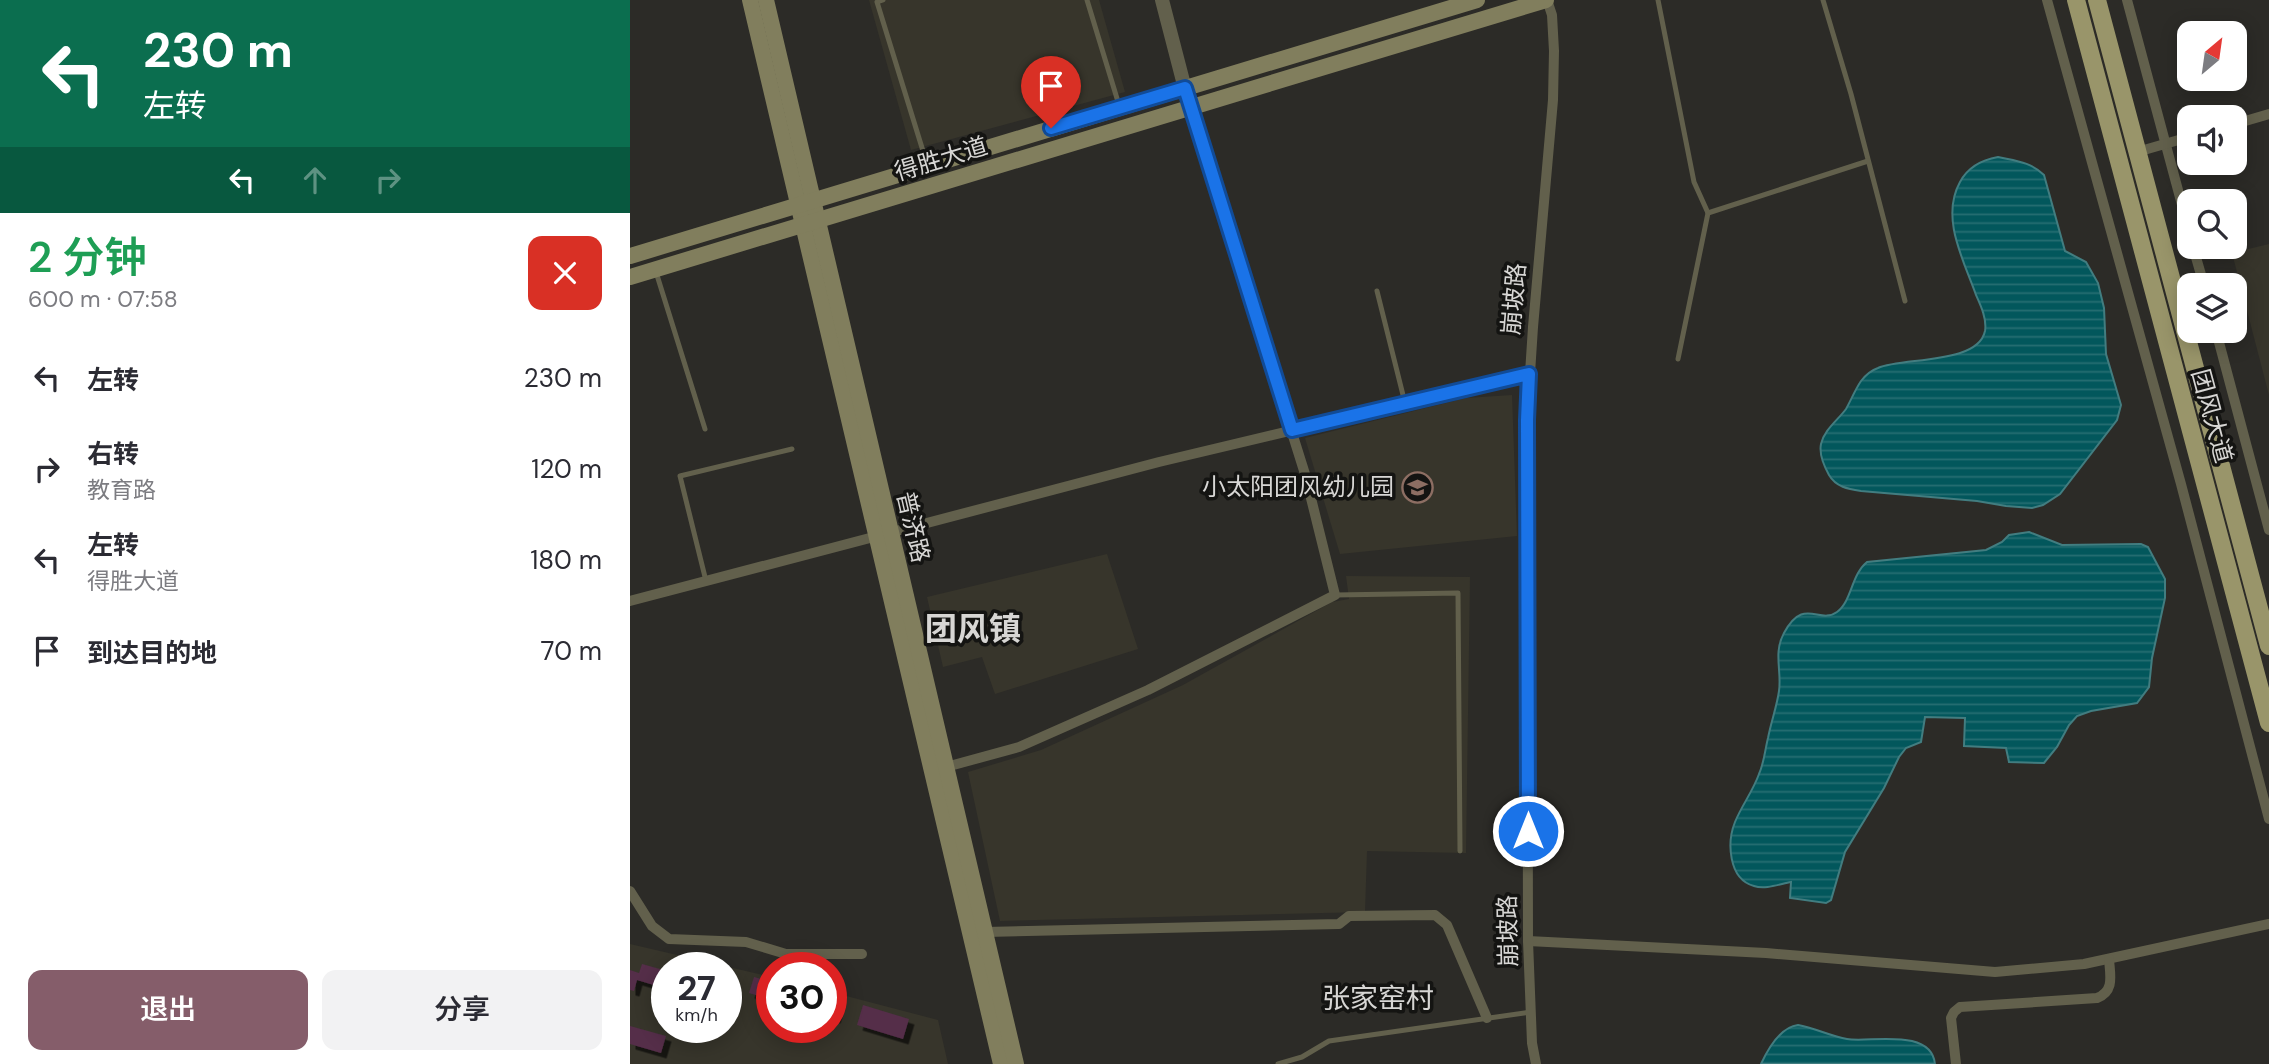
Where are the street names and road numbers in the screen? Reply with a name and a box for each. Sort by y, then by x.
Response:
street label: 得胜大道 [890,130,991,187]
street label: 崩坡路 [1495,262,1532,336]
street label: 团风大道 [2185,365,2240,466]
street label: 普济路 [890,488,937,565]
street label: 崩坡路 [1491,895,1524,967]

